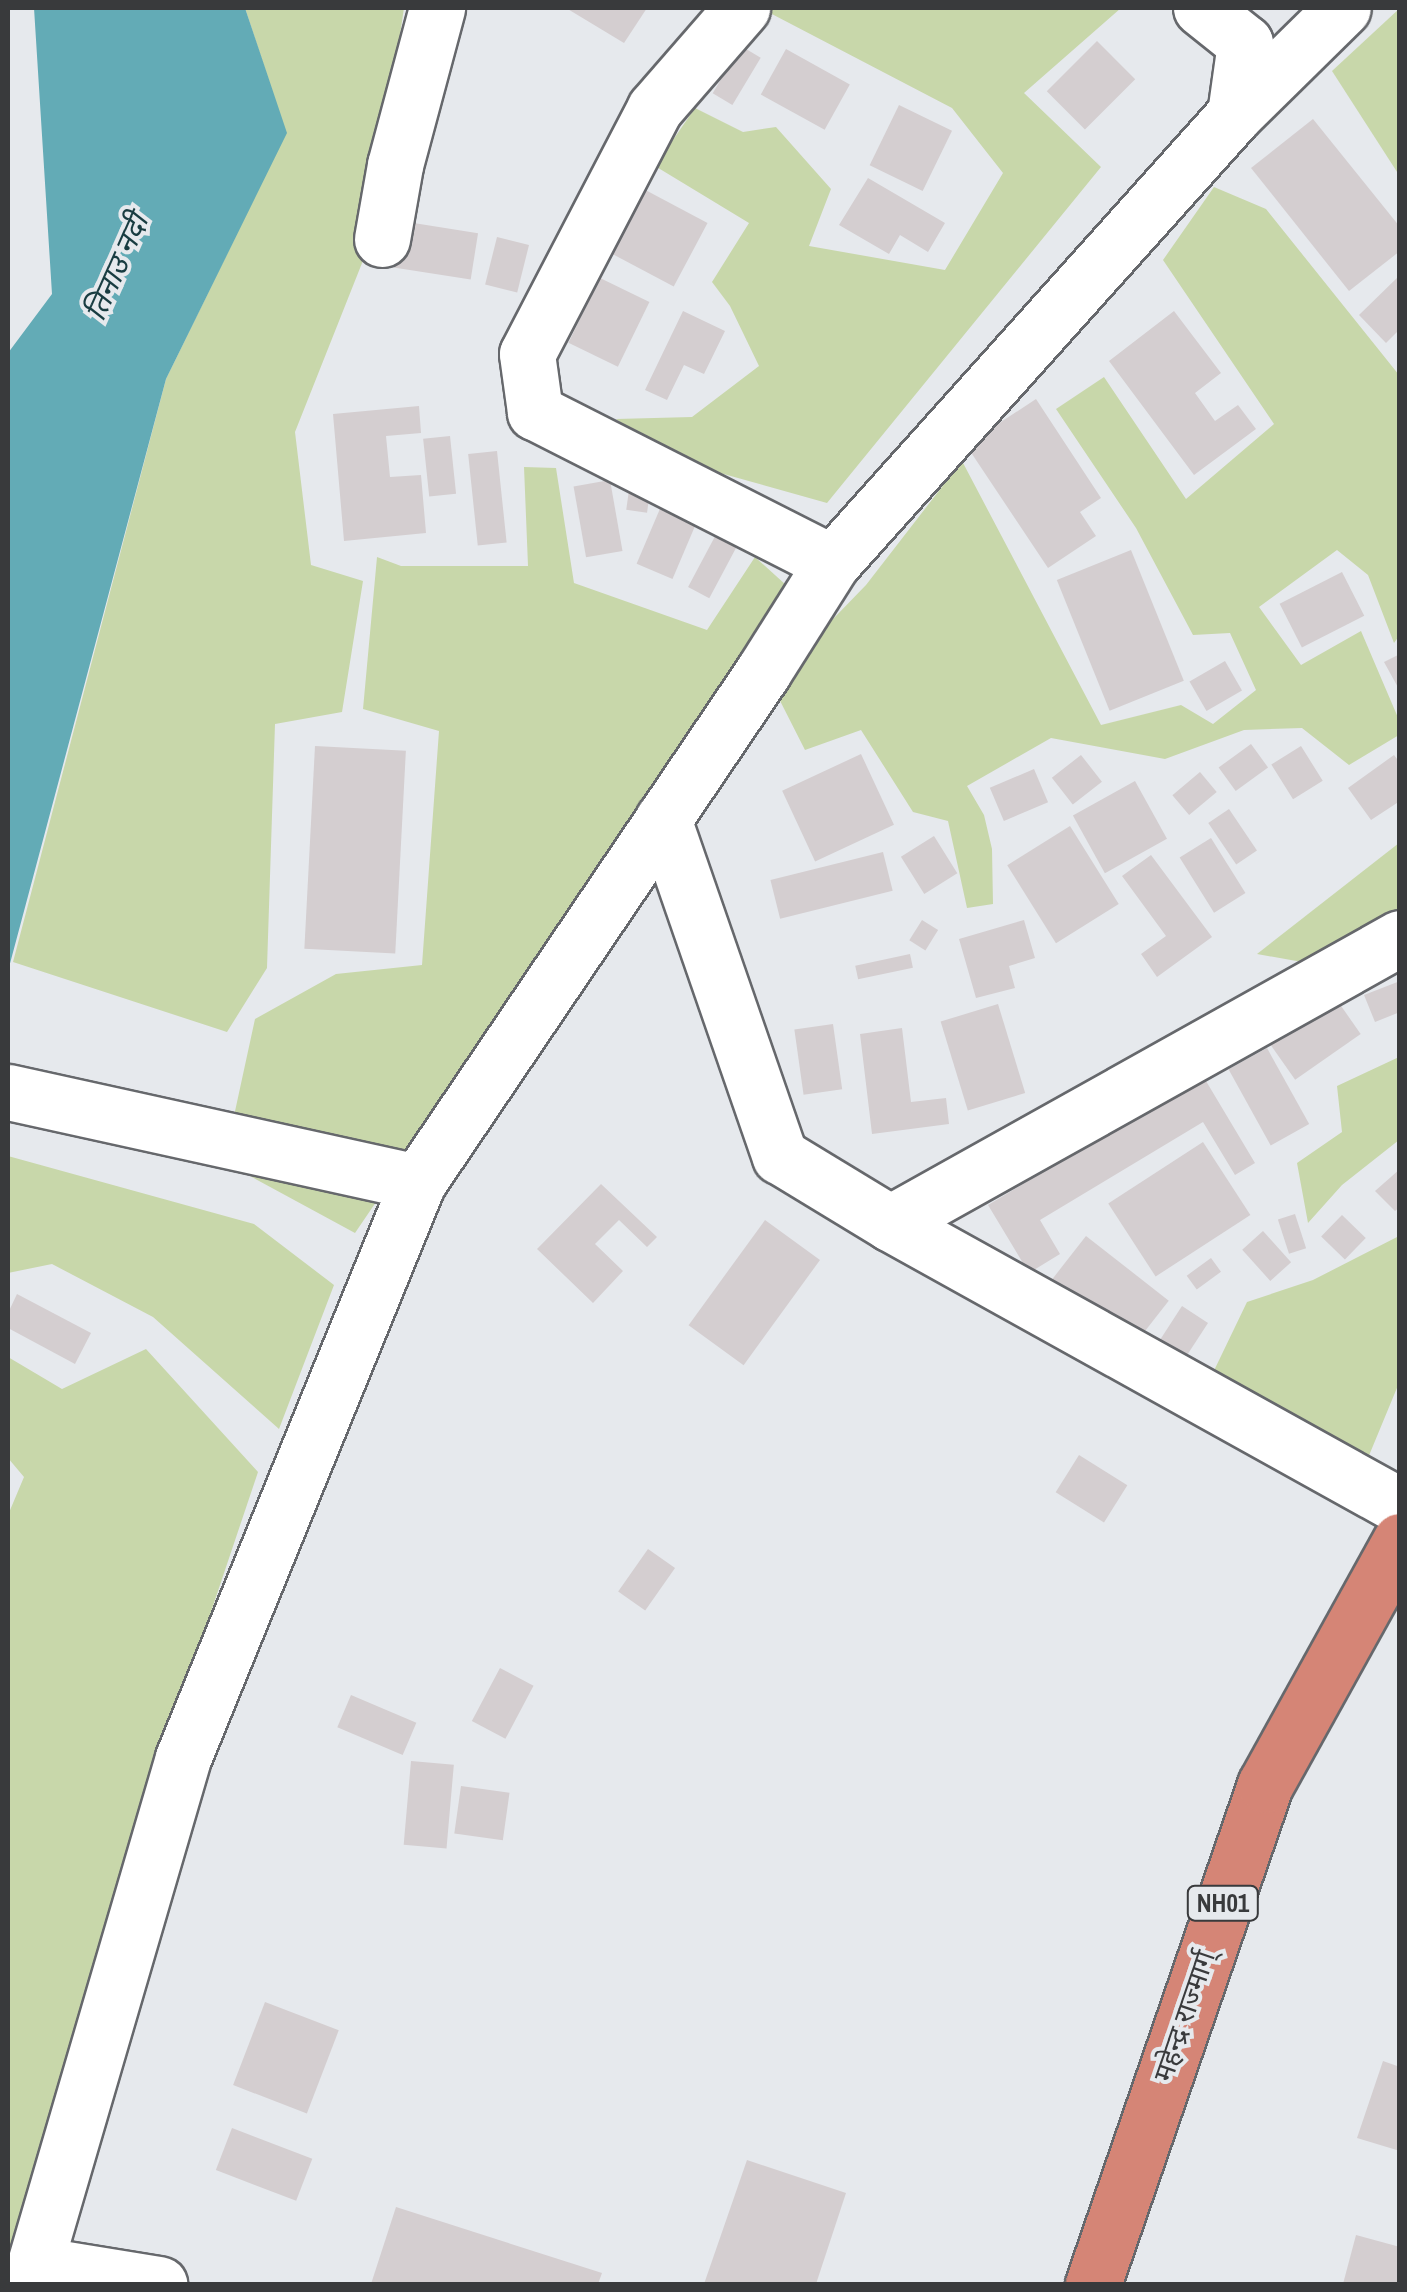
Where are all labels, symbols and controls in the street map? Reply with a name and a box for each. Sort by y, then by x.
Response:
water label: तिनाउ नदी [77,208,155,326]
road number: NH01 [1186,1883,1260,1923]
street label: महेन्द्र राज्मार्ग् [1146,1946,1222,2086]

